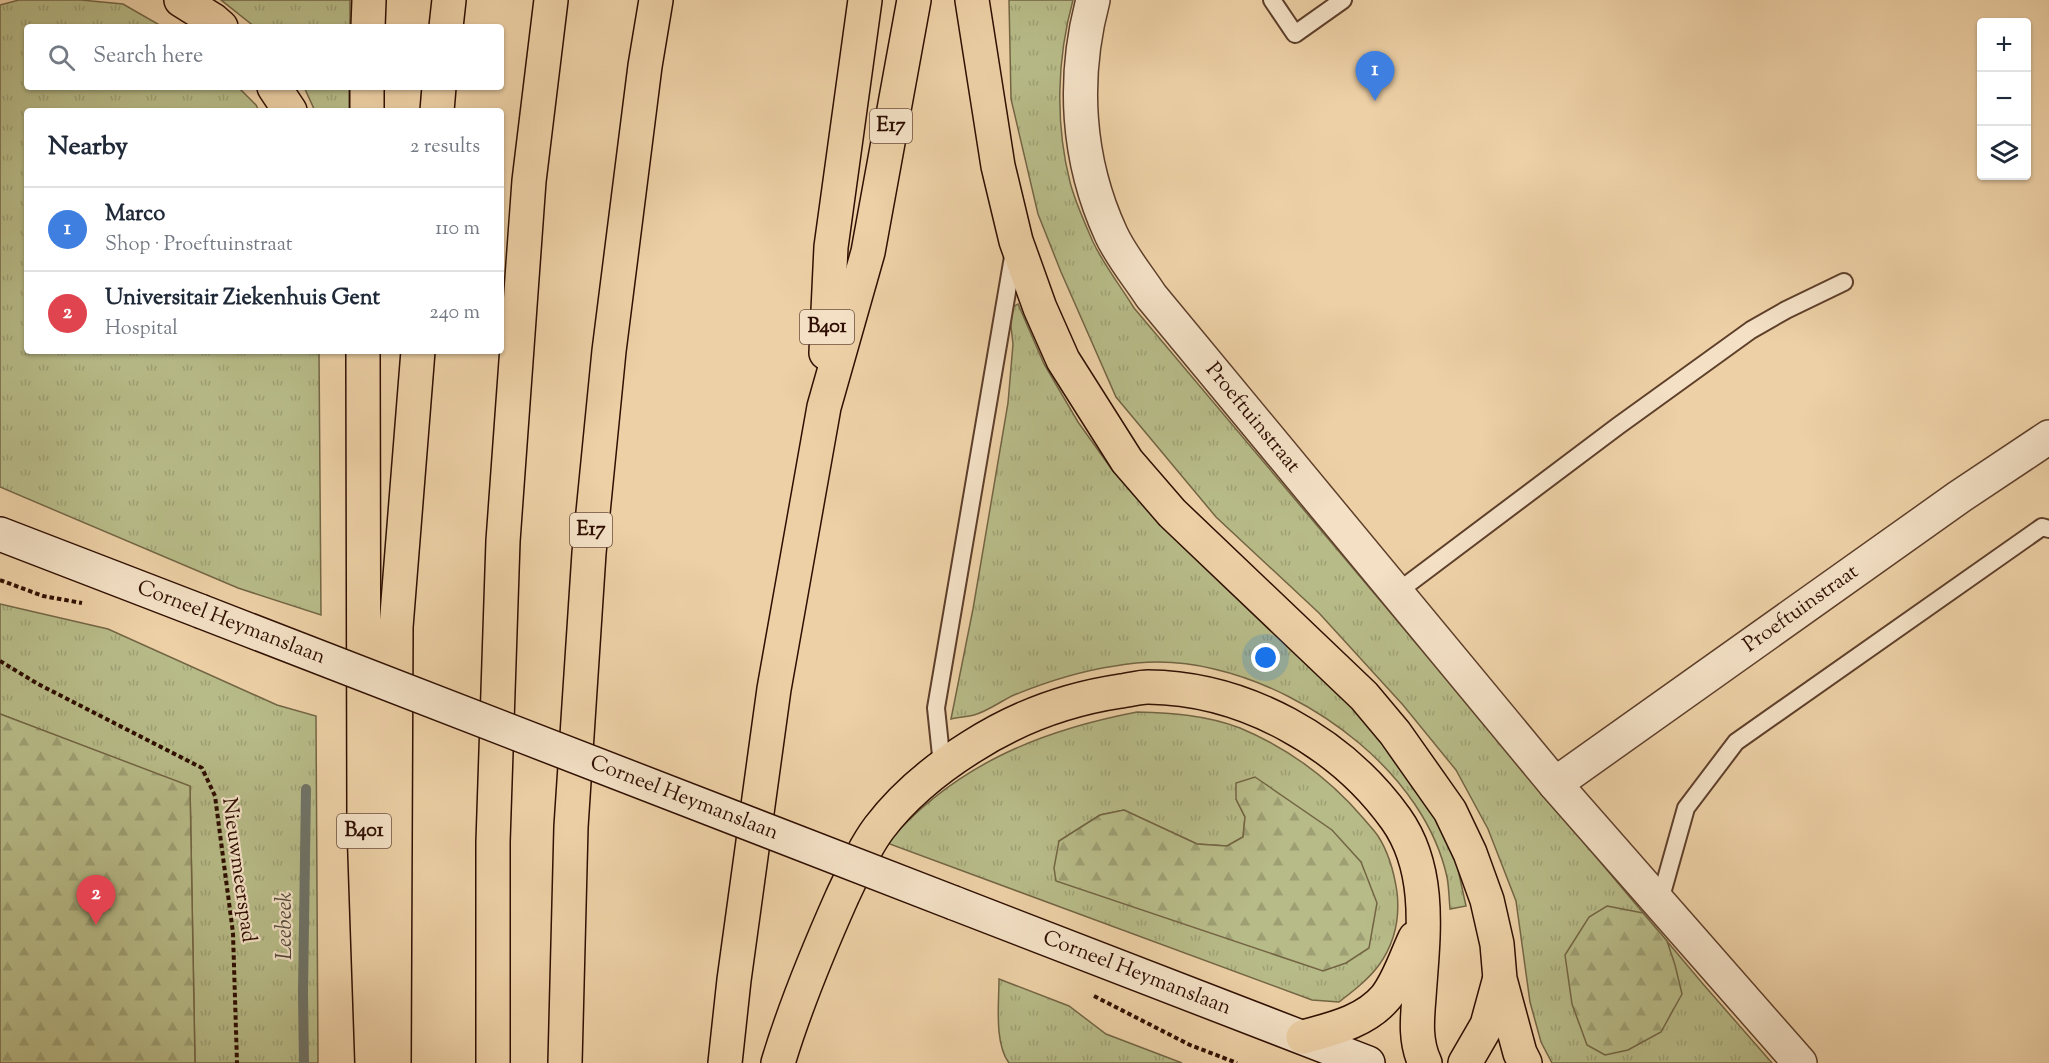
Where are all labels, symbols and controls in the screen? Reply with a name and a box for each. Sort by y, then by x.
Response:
map controls [1977,18,2031,180]
button: + [1977,18,2031,72]
search box [24,24,504,90]
icon: search [45,41,78,74]
text: Search here [93,41,203,73]
pin: 1 [1356,51,1394,101]
button: − [1977,72,2031,126]
road number: E17 [870,109,912,143]
button: layers [1977,126,2031,180]
text: Nearby [48,129,128,166]
text: 2 results [410,133,480,162]
text: Marco [105,199,165,231]
text: 1 [64,215,71,244]
text: 110 m [435,215,480,244]
text: Shop · Proeftuinstraat [105,231,293,260]
text: Universitair Ziekenhuis Gent [105,283,380,315]
text: 2 [63,299,72,328]
text: 240 m [429,299,480,328]
road number: B401 [800,310,854,344]
text: Hospital [105,315,178,344]
street label: Proeftuinstraat [1197,357,1307,480]
road number: E17 [570,513,612,547]
street label: Proeftuinstraat [1737,558,1865,661]
street label: Corneel Heymanslaan [132,573,330,673]
your location [1251,643,1280,672]
street label: Corneel Heymanslaan [585,748,783,848]
street label: Nieuwmeerspad [213,796,263,944]
road number: B401 [337,814,391,848]
pin: 2 [76,876,116,925]
water label: Leebeek [270,892,302,960]
street label: Corneel Heymanslaan [1038,924,1235,1024]

